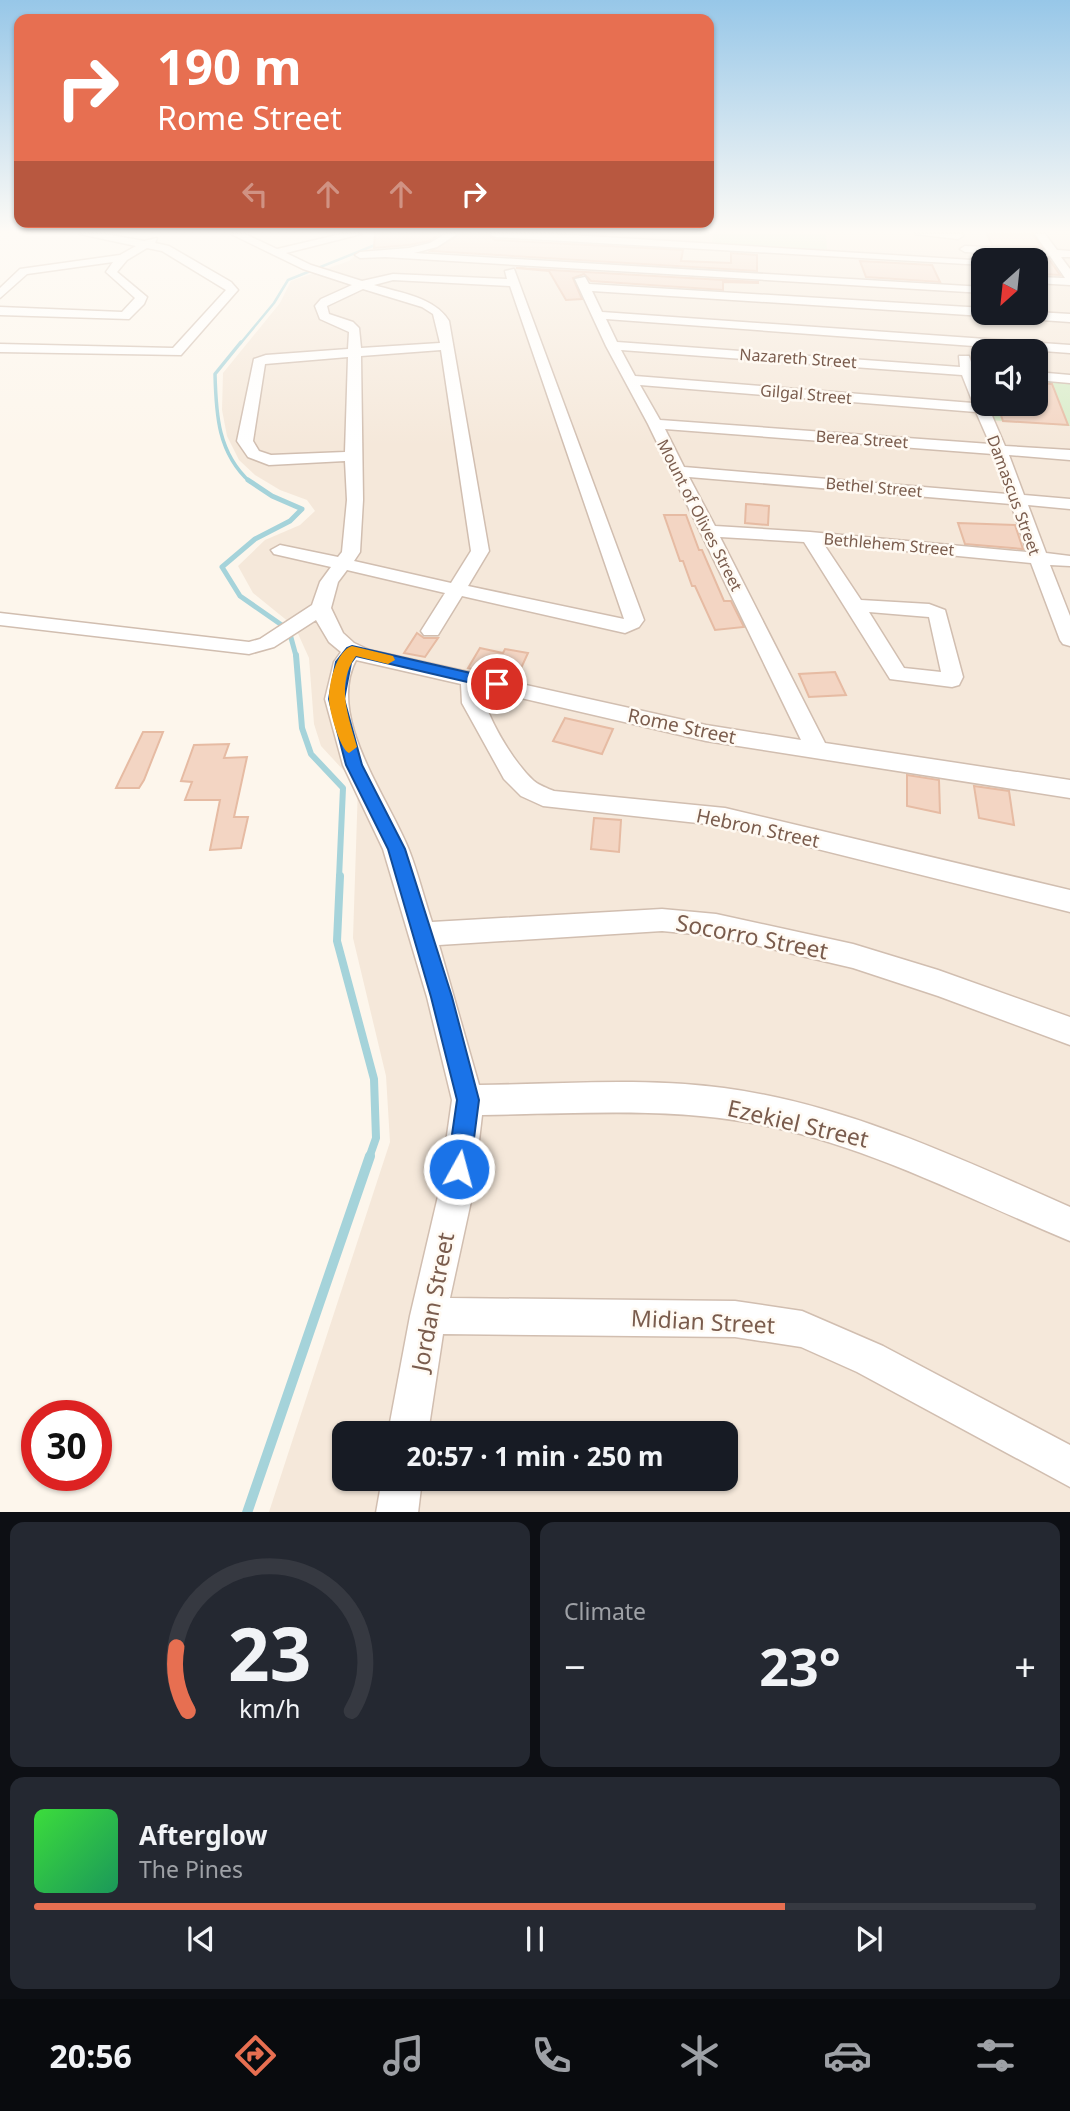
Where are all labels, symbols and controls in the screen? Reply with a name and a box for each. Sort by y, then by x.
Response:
text: 190 m [157,33,302,99]
icon: right [42,42,133,133]
text: Rome Street [157,96,342,139]
icon: left [236,175,274,213]
icon: ahead [309,175,347,213]
icon: ahead [382,175,420,213]
icon: right [455,175,493,213]
north arrow [971,248,1048,326]
map controls [971,248,1048,416]
button: sound [971,339,1048,416]
street label: Nazareth Street [739,343,858,373]
street label: Gilgal Street [759,379,853,409]
street label: Berea Street [815,425,909,453]
street label: Damascus Street [982,432,1046,558]
street label: Mount of Olives Street [652,435,748,595]
street label: Bethel Street [825,472,924,502]
street label: Bethlehem Street [823,527,955,561]
pin [467,654,527,714]
icon: arrive [478,665,516,703]
street label: Rome Street [626,702,739,750]
street label: Hebron Street [694,802,822,854]
street label: Socorro Street [673,906,831,966]
street label: Ezekiel Street [725,1091,872,1155]
position arrow [422,1132,496,1206]
street label: Jordan Street [403,1230,461,1376]
street label: Midian Street [630,1301,776,1341]
speed limit sign: 30 [21,1400,112,1491]
text: 20:57 · 1 min · 250 m [407,1438,663,1474]
text: Climate [564,1595,646,1627]
text: 23 [228,1603,312,1702]
text: 23° [759,1630,841,1701]
text: − [564,1640,586,1692]
text: + [1014,1640,1036,1692]
text: km/h [239,1690,301,1724]
text: Afterglow [139,1817,267,1853]
text: The Pines [139,1853,243,1885]
icon: previous [182,1920,220,1958]
icon: pause [516,1920,554,1958]
icon: next [850,1920,888,1958]
icon: directions [231,2031,280,2080]
icon: music [379,2031,428,2080]
icon: phone [527,2031,576,2080]
icon: climate [675,2031,724,2080]
icon: car [823,2031,872,2080]
icon: filters [971,2031,1020,2080]
text: 20:56 [50,2034,132,2077]

